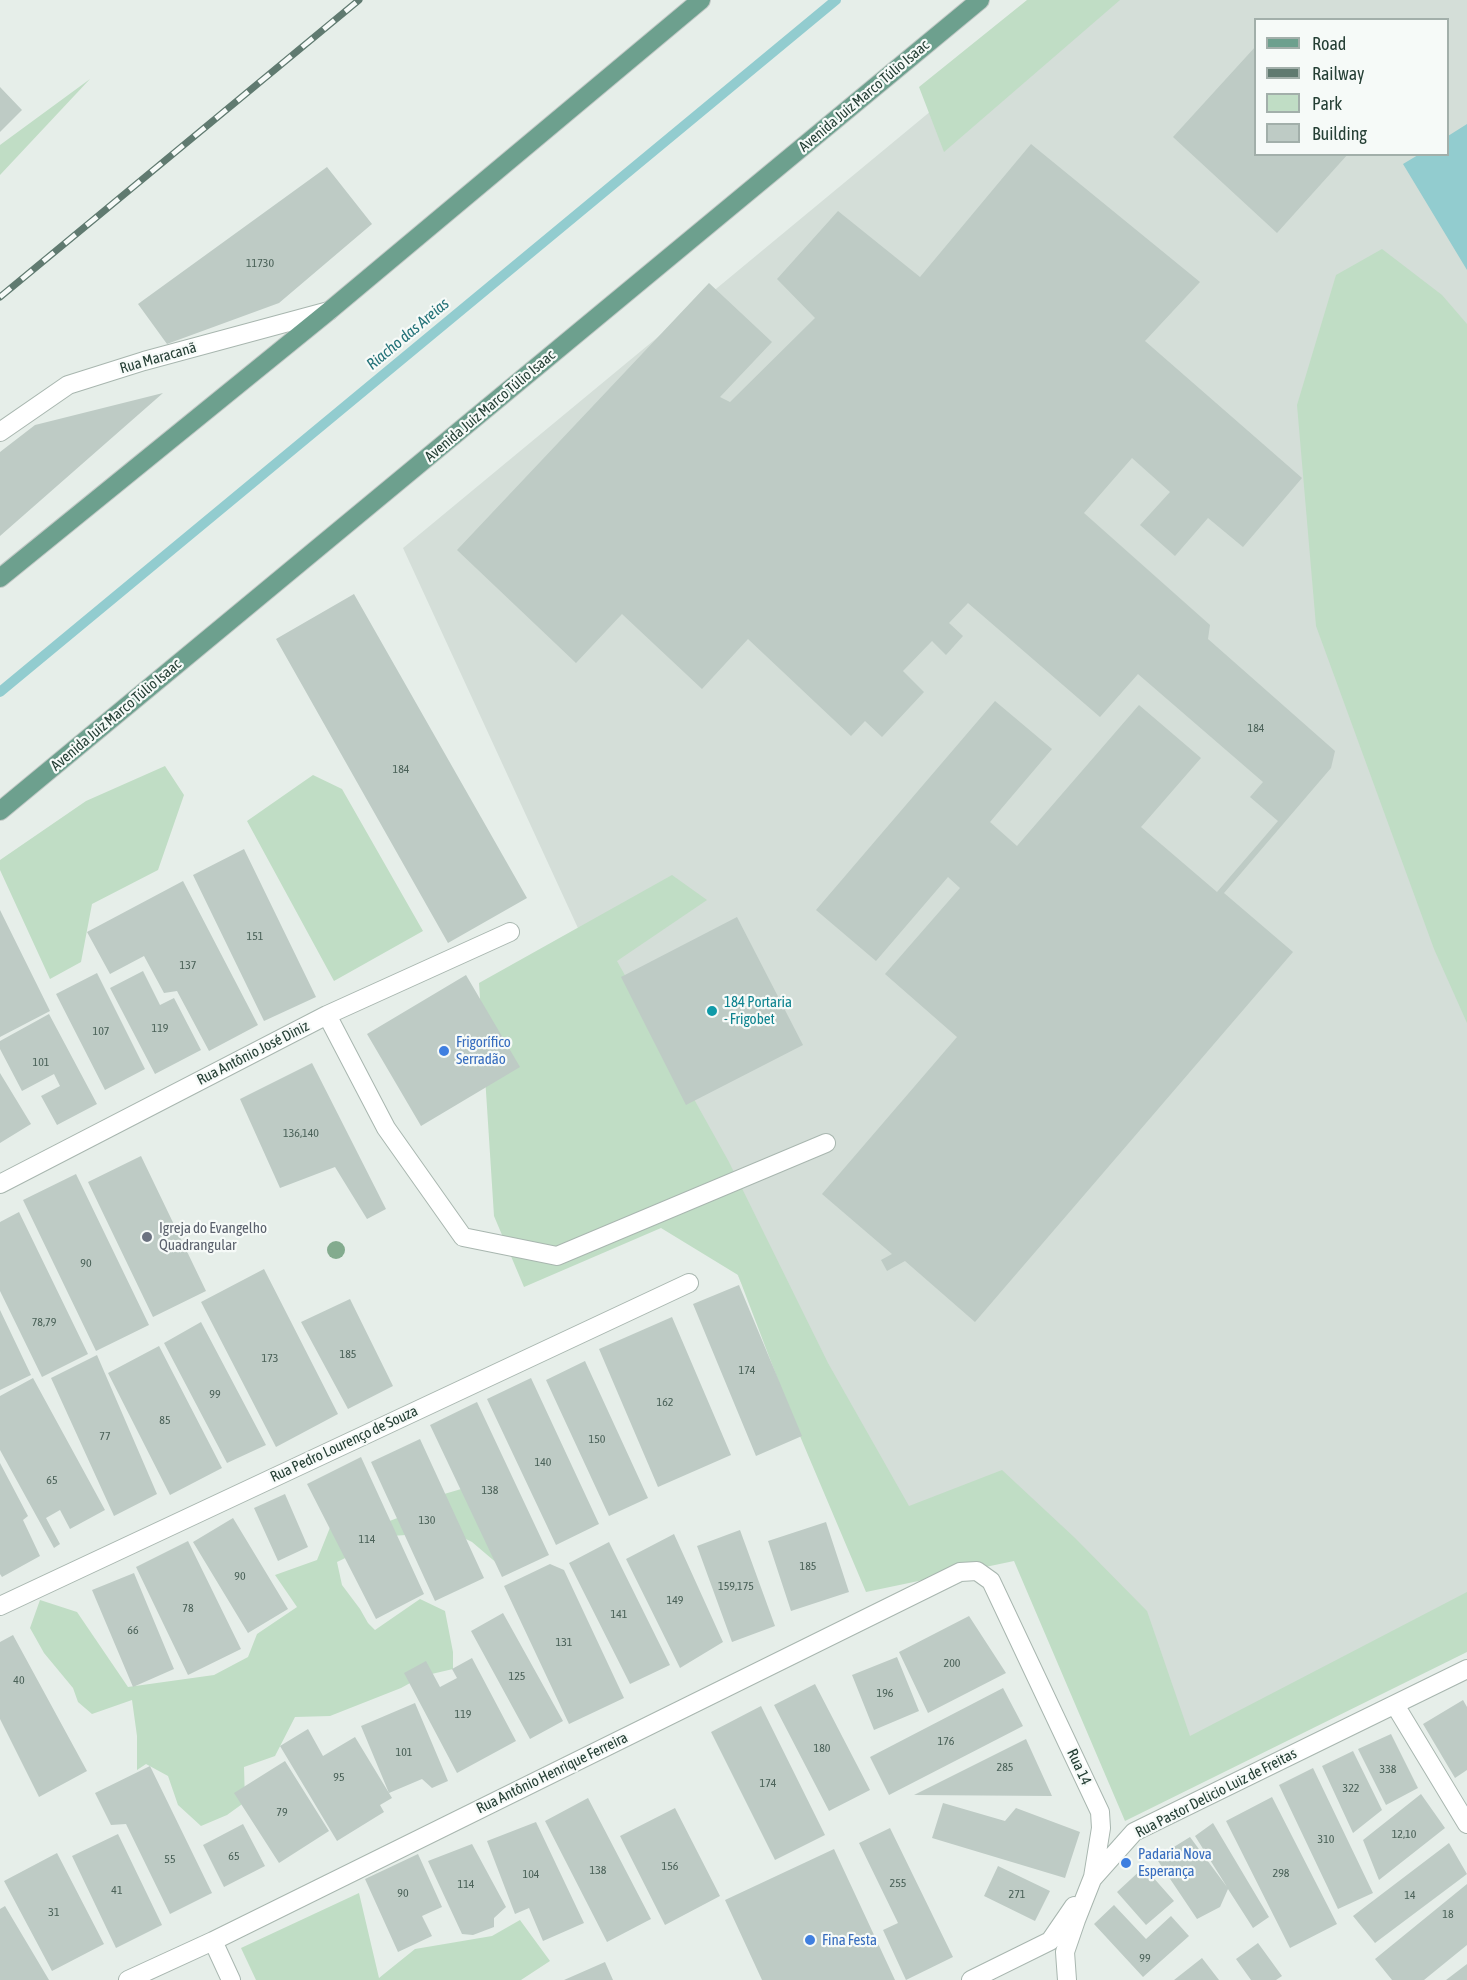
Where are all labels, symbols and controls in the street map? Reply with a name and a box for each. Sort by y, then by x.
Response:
legend [1254,18,1449,156]
text: Road [1312,33,1346,54]
street label: Avenida Juiz Marco Túlio Isaac [795,36,933,156]
text: Railway [1312,63,1364,84]
text: Park [1312,93,1342,114]
text: Building [1312,123,1367,144]
house number: 11730 [246,256,274,270]
water label: Riacho das Areias [363,294,453,374]
street label: Rua Maracanã [118,339,198,377]
street label: Avenida Juiz Marco Túlio Isaac [421,346,559,466]
street label: Avenida Juiz Marco Túlio Isaac [47,655,185,775]
house number: 184 [1248,721,1264,735]
house number: 184 [393,762,409,776]
house number: 151 [247,929,263,943]
house number: 137 [180,958,196,972]
place label: 184 Portaria - Frigobet [724,993,792,1028]
marker: 184 Portaria - Frigobet [705,1004,719,1018]
street label: Rua Antônio José Diniz [194,1017,312,1089]
house number: 119 [152,1021,168,1035]
house number: 107 [93,1024,109,1038]
place label: Frigorífico Serradão [456,1033,511,1068]
marker: Frigorífico Serradão [437,1044,451,1058]
house number: 101 [33,1055,49,1069]
house number: 136,140 [283,1126,319,1140]
place label: Igreja do Evangelho Quadrangular [159,1219,267,1254]
marker: Igreja do Evangelho Quadrangular [140,1230,154,1244]
house number: 90 [80,1256,92,1270]
house number: 78,79 [32,1315,56,1329]
house number: 185 [340,1347,356,1361]
house number: 173 [262,1351,278,1365]
house number: 174 [739,1363,755,1377]
house number: 99 [209,1387,221,1401]
house number: 162 [657,1395,673,1409]
street label: Rua Pedro Lourenço de Souza [267,1402,421,1486]
house number: 85 [159,1413,171,1427]
house number: 77 [99,1429,111,1443]
house number: 150 [589,1432,605,1446]
house number: 140 [535,1455,551,1469]
house number: 65 [46,1473,58,1487]
house number: 138 [482,1483,498,1497]
house number: 130 [419,1513,435,1527]
house number: 114 [359,1532,375,1546]
house number: 185 [800,1559,816,1573]
house number: 90 [234,1569,246,1583]
house number: 159,175 [718,1579,754,1593]
house number: 149 [667,1593,683,1607]
house number: 78 [182,1601,194,1615]
house number: 141 [611,1607,627,1621]
house number: 66 [127,1623,139,1637]
house number: 131 [556,1635,572,1649]
house number: 200 [944,1656,960,1670]
house number: 125 [509,1669,525,1683]
house number: 40 [13,1673,25,1687]
house number: 196 [877,1686,893,1700]
house number: 119 [455,1707,471,1721]
street label: Rua Antônio Henrique Ferreira [473,1729,631,1817]
house number: 176 [938,1734,954,1748]
house number: 180 [814,1741,830,1755]
street label: Rua Pastor Delicio Luiz de Freitas [1132,1744,1300,1842]
house number: 101 [396,1745,412,1759]
street label: Rua 14 [1063,1746,1095,1788]
house number: 285 [997,1760,1013,1774]
house number: 338 [1380,1762,1396,1776]
house number: 95 [333,1770,345,1784]
house number: 174 [760,1776,776,1790]
house number: 322 [1343,1781,1359,1795]
house number: 79 [276,1805,288,1819]
house number: 12,10 [1392,1827,1416,1841]
house number: 310 [1318,1832,1334,1846]
place label: Padaria Nova Esperança [1138,1845,1212,1880]
house number: 65 [228,1849,240,1863]
house number: 55 [164,1852,176,1866]
marker: Padaria Nova Esperança [1119,1856,1133,1870]
house number: 156 [662,1859,678,1873]
house number: 138 [590,1863,606,1877]
house number: 298 [1273,1866,1289,1880]
house number: 104 [523,1867,539,1881]
house number: 255 [890,1876,906,1890]
house number: 114 [458,1877,474,1891]
house number: 41 [111,1883,123,1897]
house number: 90 [397,1886,409,1900]
house number: 271 [1009,1887,1025,1901]
house number: 14 [1404,1888,1416,1902]
house number: 31 [48,1905,60,1919]
house number: 18 [1442,1907,1454,1921]
place label: Fina Festa [822,1931,877,1949]
marker: Fina Festa [803,1933,817,1947]
house number: 99 [1139,1951,1151,1965]

